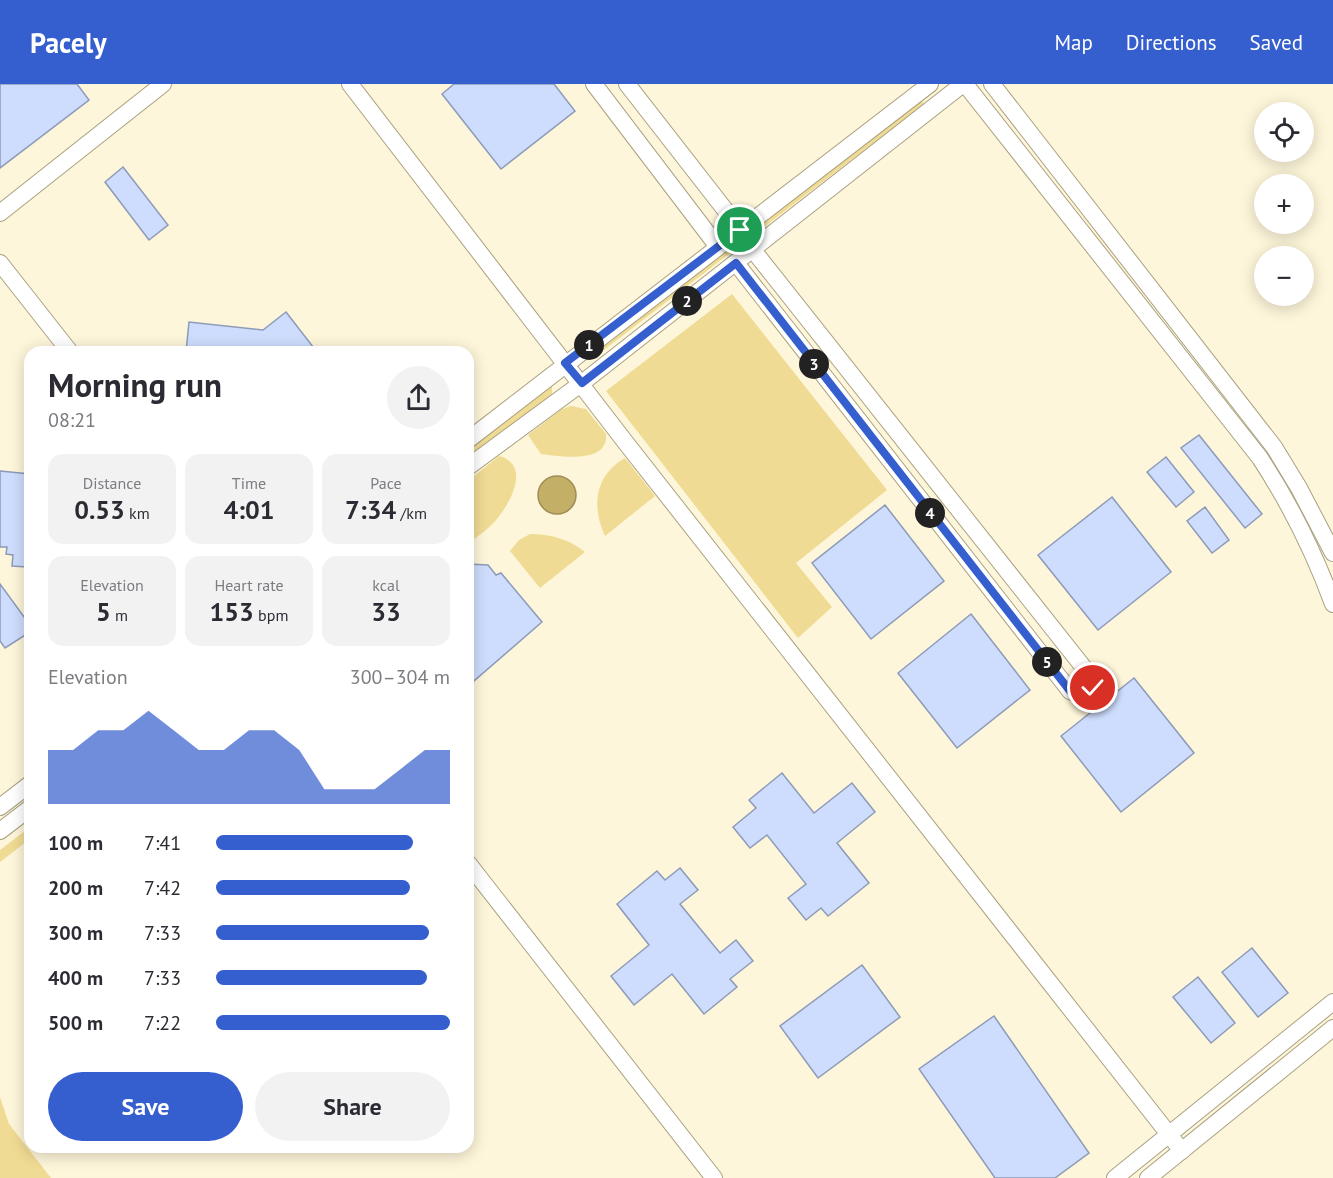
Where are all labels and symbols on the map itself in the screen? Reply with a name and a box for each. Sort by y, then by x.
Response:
pin [714,204,765,255]
pin: 2 [672,286,702,316]
pin: 1 [574,330,604,360]
pin: 3 [799,349,829,379]
pin: 4 [915,498,945,528]
pin: 5 [1032,647,1062,677]
pin [1067,662,1118,713]

